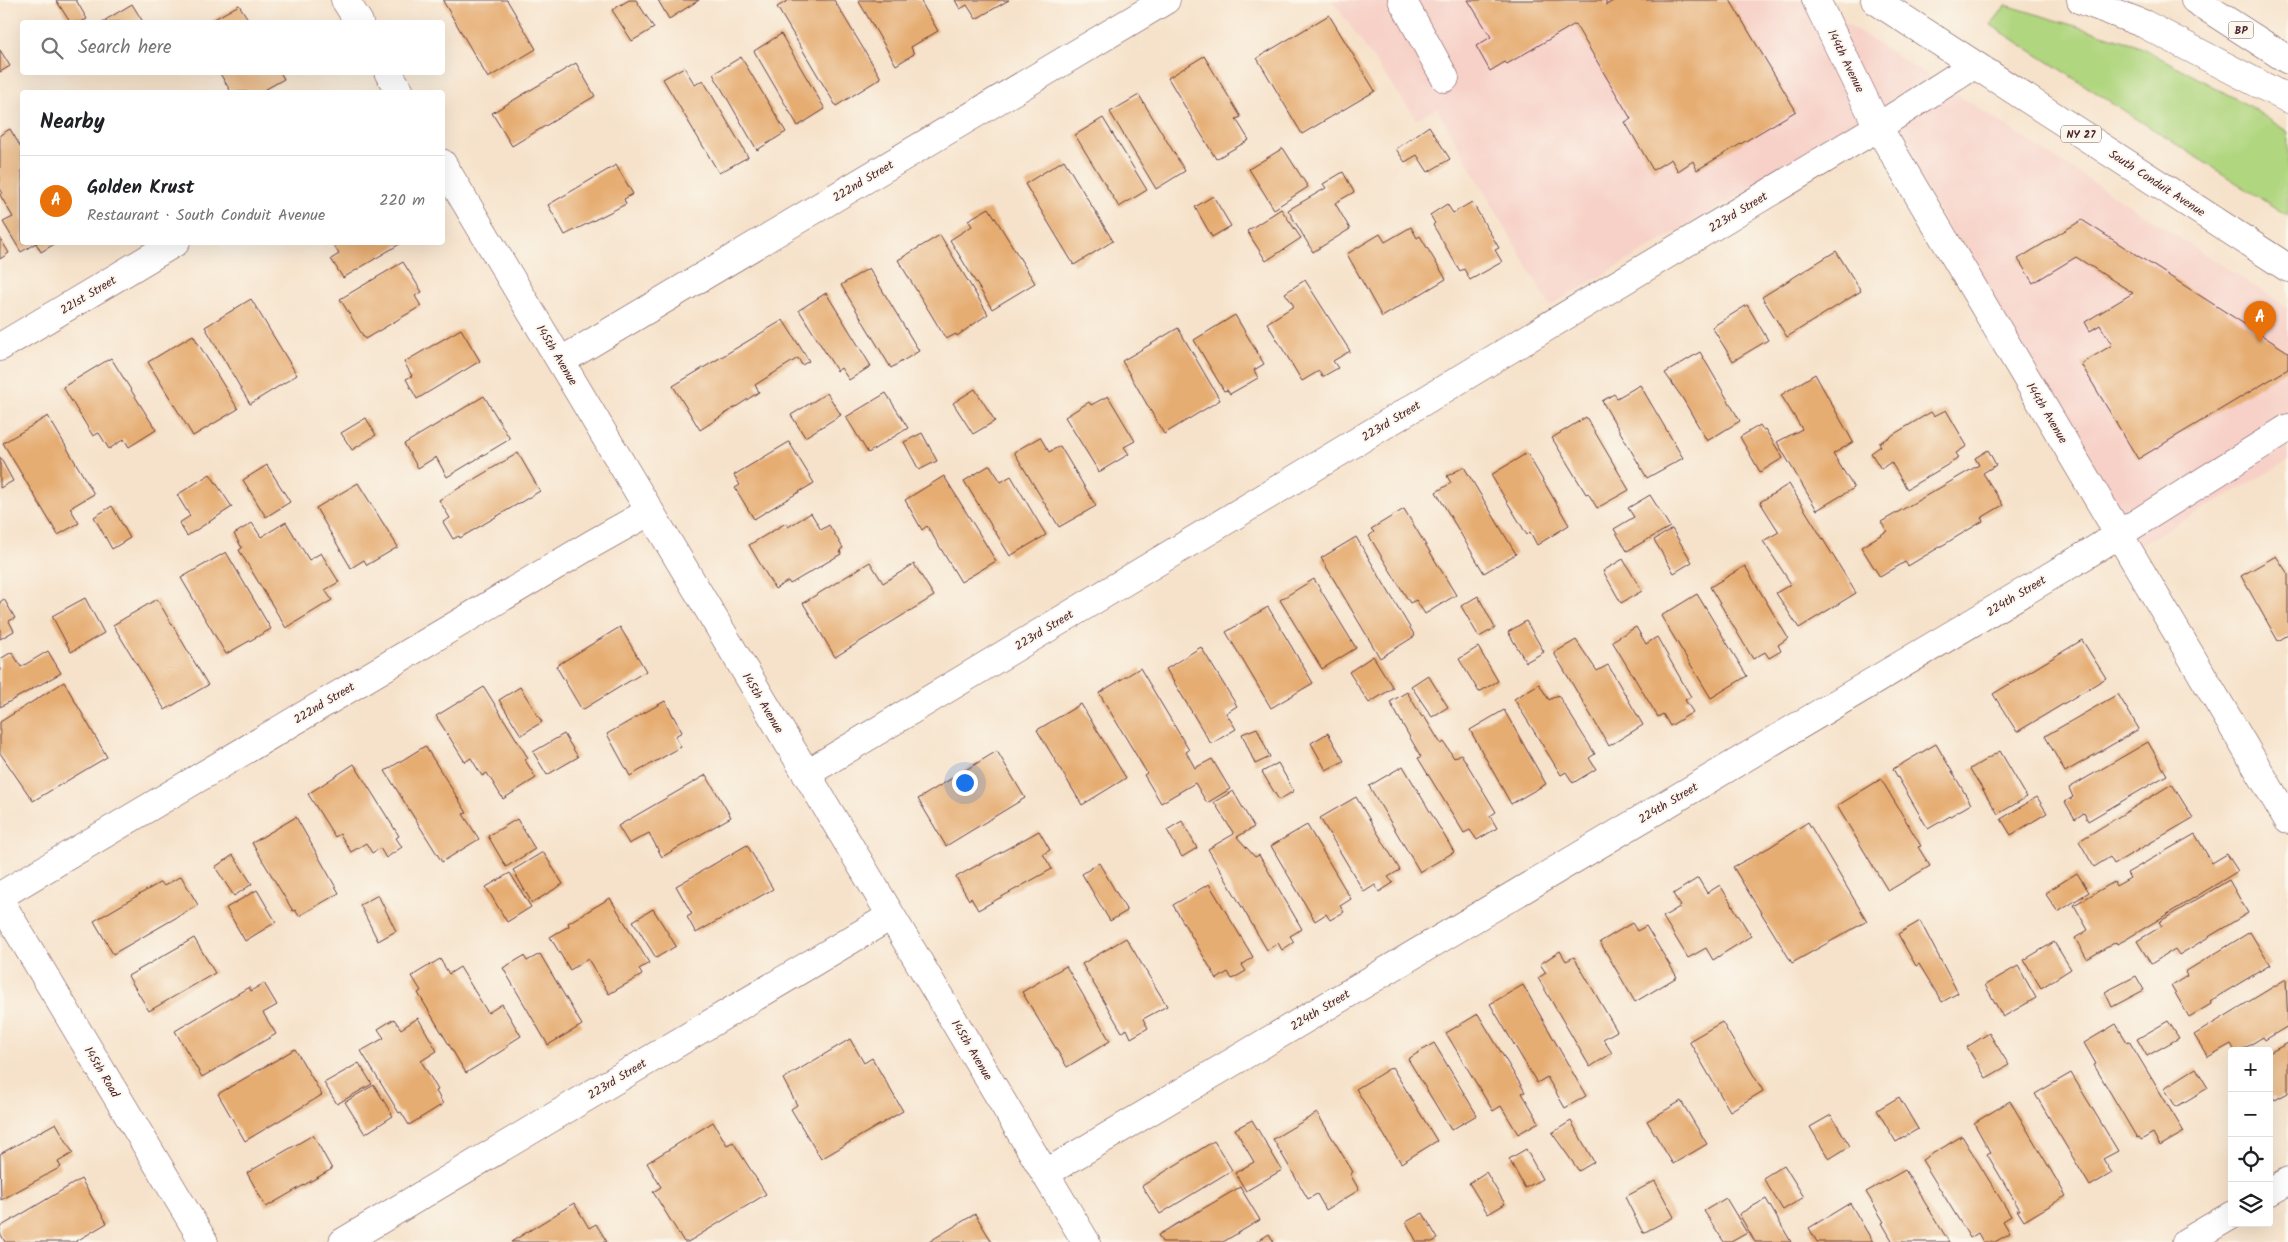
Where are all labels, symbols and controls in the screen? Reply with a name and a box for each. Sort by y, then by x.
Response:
search box [20,20,445,75]
road number: BP [2228,22,2254,38]
street label: 144th Avenue [1822,26,1869,97]
text: Search here [78,33,172,63]
icon: search [38,34,66,62]
text: Nearby [40,106,105,139]
road number: NY 27 [2061,126,2101,142]
street label: South Conduit Avenue [2105,145,2209,222]
street label: 222nd Street [829,155,898,207]
text: Golden Krust [87,173,194,203]
street label: 223rd Street [1705,187,1772,238]
text: A [51,188,61,213]
text: 220 m [379,188,425,213]
text: Restaurant · South Conduit Avenue [87,203,325,228]
street label: 221st Street [56,271,120,320]
pin: A [2244,301,2276,342]
street label: 145th Avenue [531,321,583,390]
street label: 144th Avenue [2021,379,2073,448]
street label: 223rd Street [1358,396,1425,447]
street label: 224th Street [1983,571,2050,622]
street label: 223rd Street [1011,605,1078,656]
street label: 145th Avenue [737,669,789,738]
street label: 222nd Street [290,677,359,729]
your location [952,770,978,796]
street label: 224th Street [1635,778,1702,829]
street label: 224th Street [1287,985,1354,1036]
street label: 145th Avenue [946,1016,998,1085]
street label: 145th Road [79,1043,125,1102]
map controls [2228,1047,2273,1227]
button: + [2228,1047,2273,1092]
street label: 223rd Street [584,1054,651,1105]
button: − [2228,1092,2273,1137]
button: locate [2228,1137,2273,1182]
button: layers [2228,1182,2273,1227]

